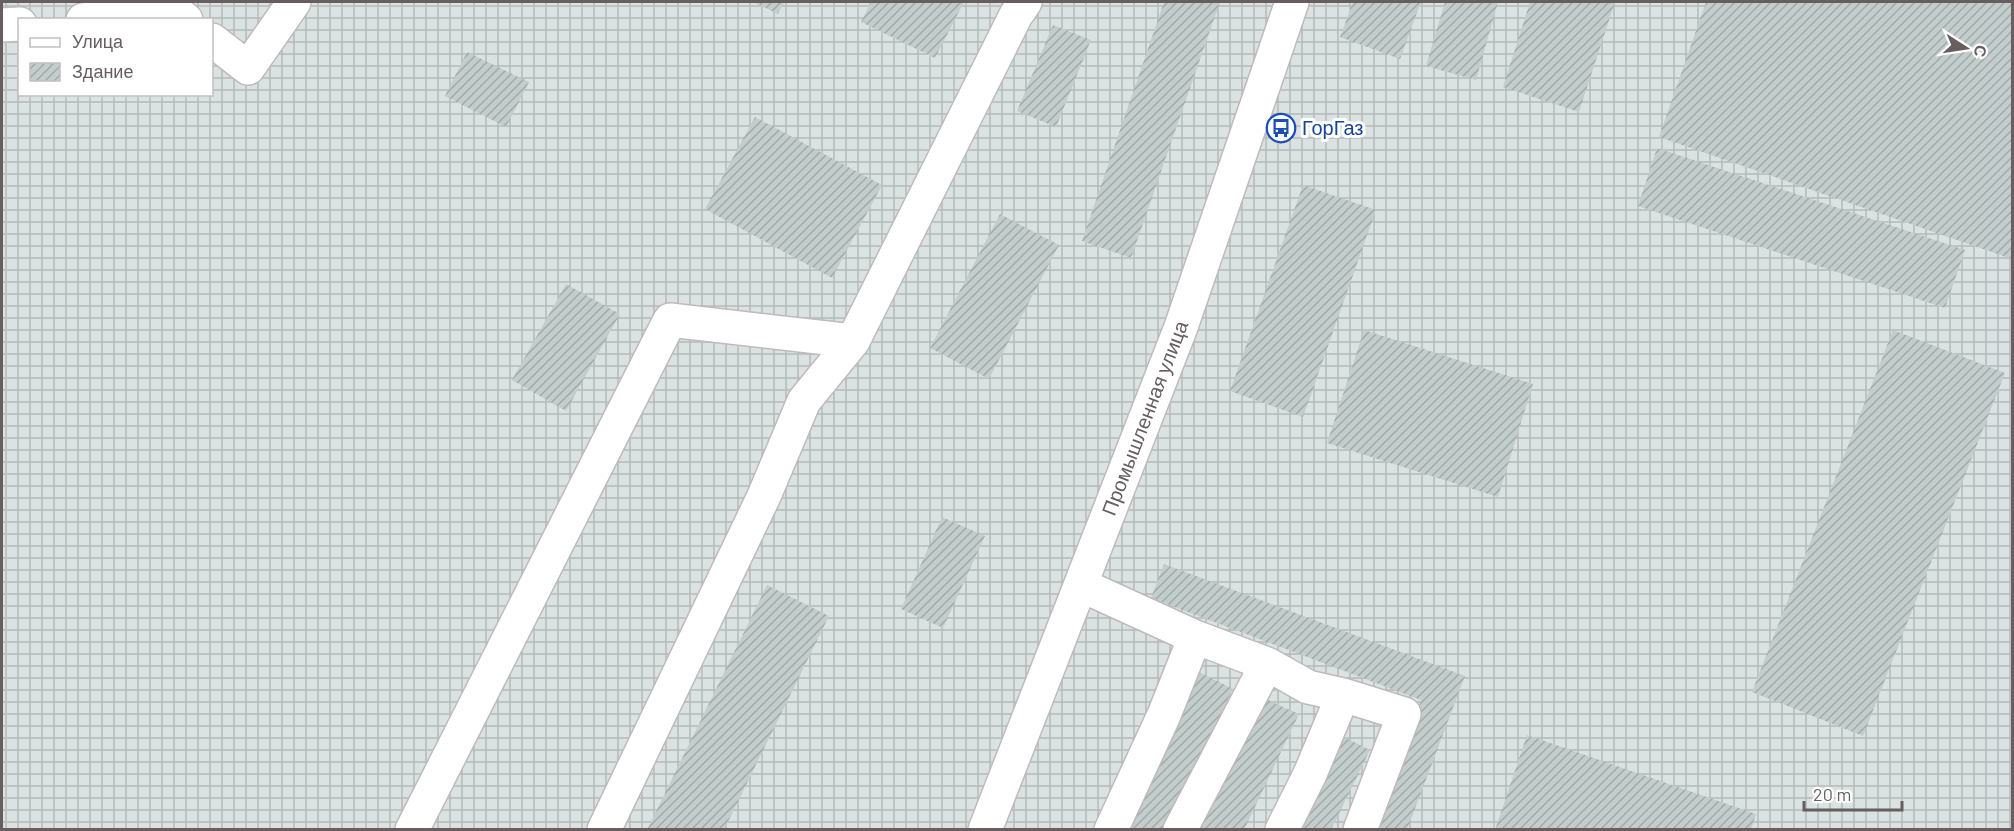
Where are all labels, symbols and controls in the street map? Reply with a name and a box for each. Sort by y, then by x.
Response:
legend [18,18,213,96]
north arrow [1936,18,1996,78]
text: Улица [72,30,124,52]
text: С [1971,44,1992,59]
text: Здание [72,60,133,82]
bus stop icon: ГорГаз [1265,112,1297,144]
place label: ГорГаз [1302,115,1364,139]
street label: Промышленная улица [1096,316,1193,518]
scale bar [1804,774,1902,812]
text: 20 m [1813,783,1851,805]

